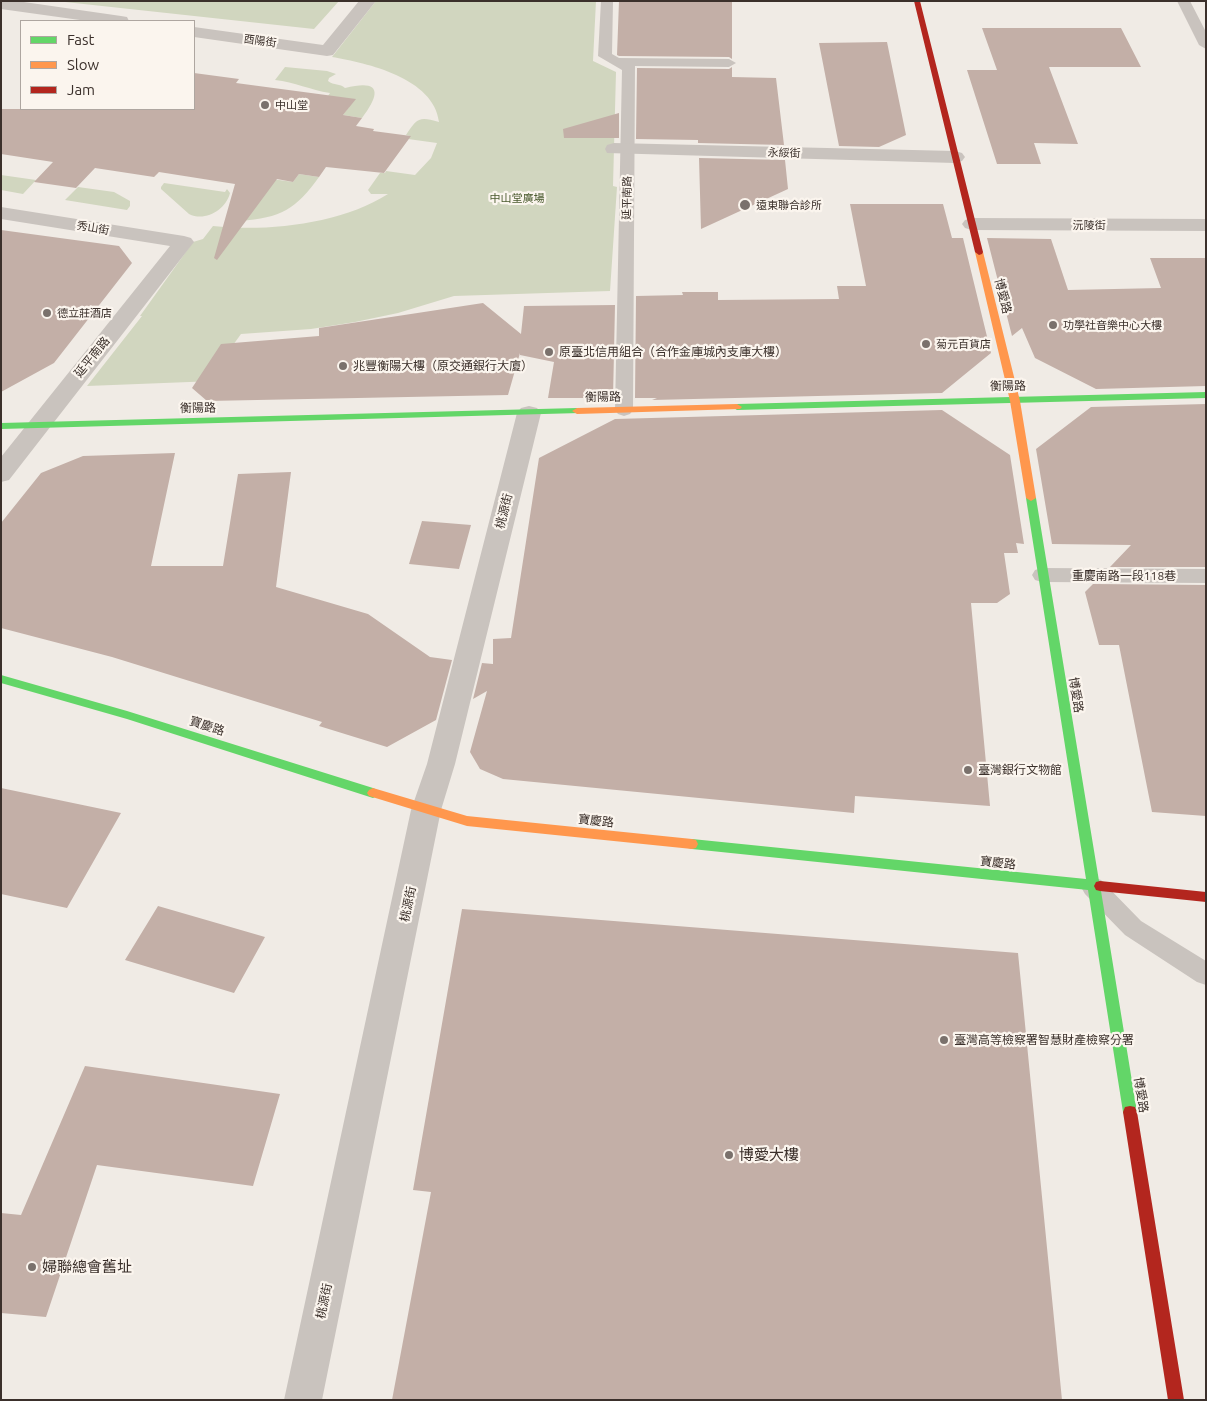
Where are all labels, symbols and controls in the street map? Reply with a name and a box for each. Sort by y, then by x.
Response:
legend [20,20,195,110]
text: Fast [67,31,94,48]
street label: 酉陽街 [243,32,277,50]
text: Slow [67,56,99,73]
text: Jam [67,81,95,98]
place label: 中山堂 [275,98,308,112]
marker: 中山堂 [259,99,271,111]
street label: 永綏街 [767,146,801,160]
street label: 延平南路 [620,176,634,220]
park label: 中山堂廣場 [490,191,544,205]
marker: 遠東聯合診所 [738,198,752,212]
place label: 遠東聯合診所 [756,198,822,212]
street label: 沅陵街 [1073,218,1105,232]
street label: 秀山街 [76,219,110,237]
street label: 博愛路 [992,277,1014,315]
place label: 德立莊酒店 [57,306,112,320]
marker: 德立莊酒店 [41,307,53,319]
place label: 功學社音樂中心大樓 [1063,318,1162,332]
marker: 功學社音樂中心大樓 [1047,319,1059,331]
street label: 延平南路 [71,334,113,380]
place label: 菊元百貨店 [936,337,991,351]
marker: 菊元百貨店 [920,338,932,350]
place label: 原臺北信用組合（合作金庫城內支庫大樓） [559,345,787,359]
marker: 原臺北信用組合（合作金庫城內支庫大樓） [543,346,555,358]
place label: 兆豐衡陽大樓（原交通銀行大廈） [353,359,533,373]
marker: 兆豐衡陽大樓（原交通銀行大廈） [337,360,349,372]
street label: 衡陽路 [990,378,1026,394]
street label: 衡陽路 [585,389,621,405]
street label: 衡陽路 [180,400,216,416]
street label: 桃源街 [493,492,515,530]
street label: 重慶南路一段118巷 [1072,569,1176,583]
street label: 博愛路 [1066,676,1086,714]
street label: 寶慶路 [188,714,226,738]
place label: 臺灣銀行文物館 [978,763,1062,777]
marker: 臺灣銀行文物館 [962,764,974,776]
street label: 寶慶路 [577,812,615,830]
street label: 寶慶路 [979,854,1017,872]
street label: 桃源街 [397,885,419,923]
place label: 臺灣高等檢察署智慧財產檢察分署 [954,1033,1134,1047]
marker: 臺灣高等檢察署智慧財產檢察分署 [938,1034,950,1046]
street label: 博愛路 [1131,1076,1151,1114]
place label: 博愛大樓 [739,1146,799,1164]
marker: 博愛大樓 [723,1149,735,1161]
place label: 婦聯總會舊址 [42,1258,132,1276]
marker: 婦聯總會舊址 [26,1261,38,1273]
street label: 桃源街 [313,1282,335,1320]

